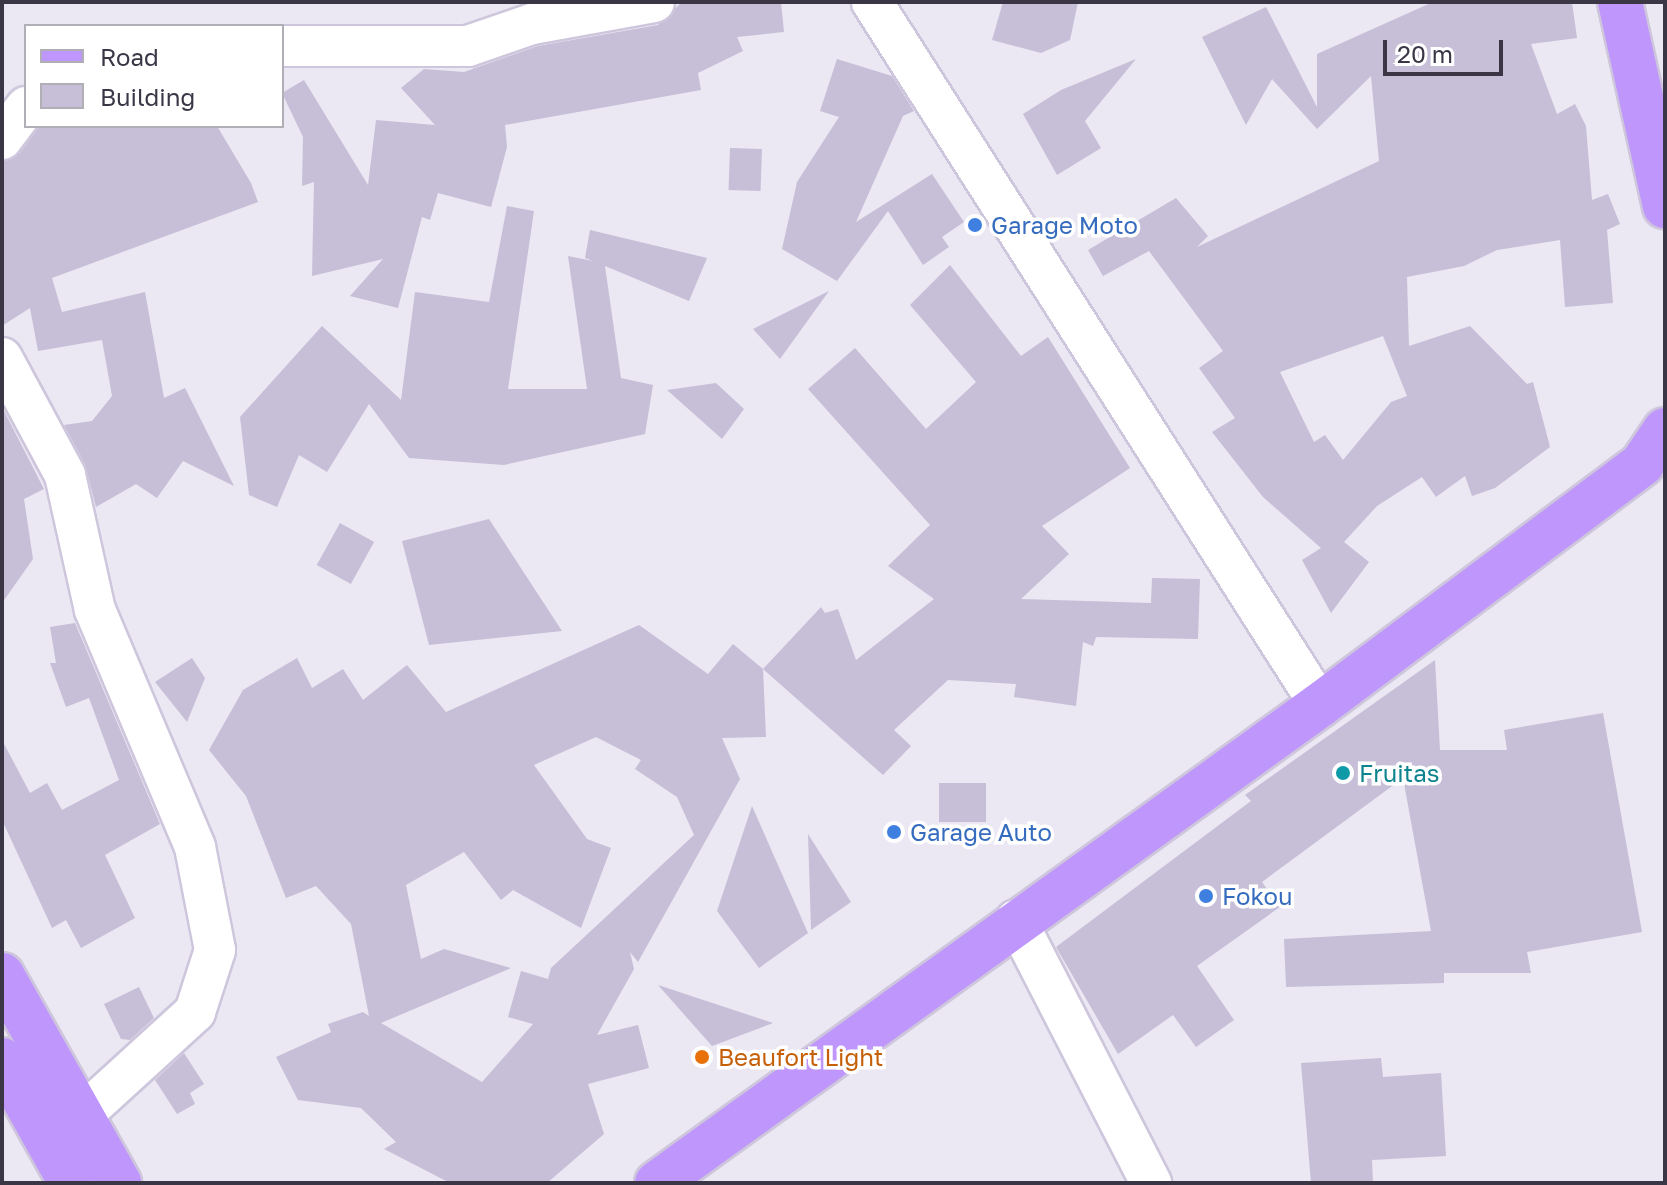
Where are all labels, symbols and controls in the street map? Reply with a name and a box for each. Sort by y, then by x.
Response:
legend [24,24,284,128]
scale bar [1387,24,1507,74]
text: 20 m [1397,39,1453,68]
text: Road [100,42,159,71]
text: Building [100,82,195,111]
place label: Garage Moto [991,211,1138,239]
marker: Garage Moto [966,216,984,234]
place label: Fruitas [1359,759,1439,787]
marker: Fruitas [1334,764,1352,782]
place label: Garage Auto [910,818,1052,846]
marker: Garage Auto [885,823,903,841]
place label: Fokou [1222,882,1292,910]
marker: Fokou [1197,887,1215,905]
place label: Beaufort Light [718,1043,883,1071]
marker: Beaufort Light [693,1048,711,1066]

